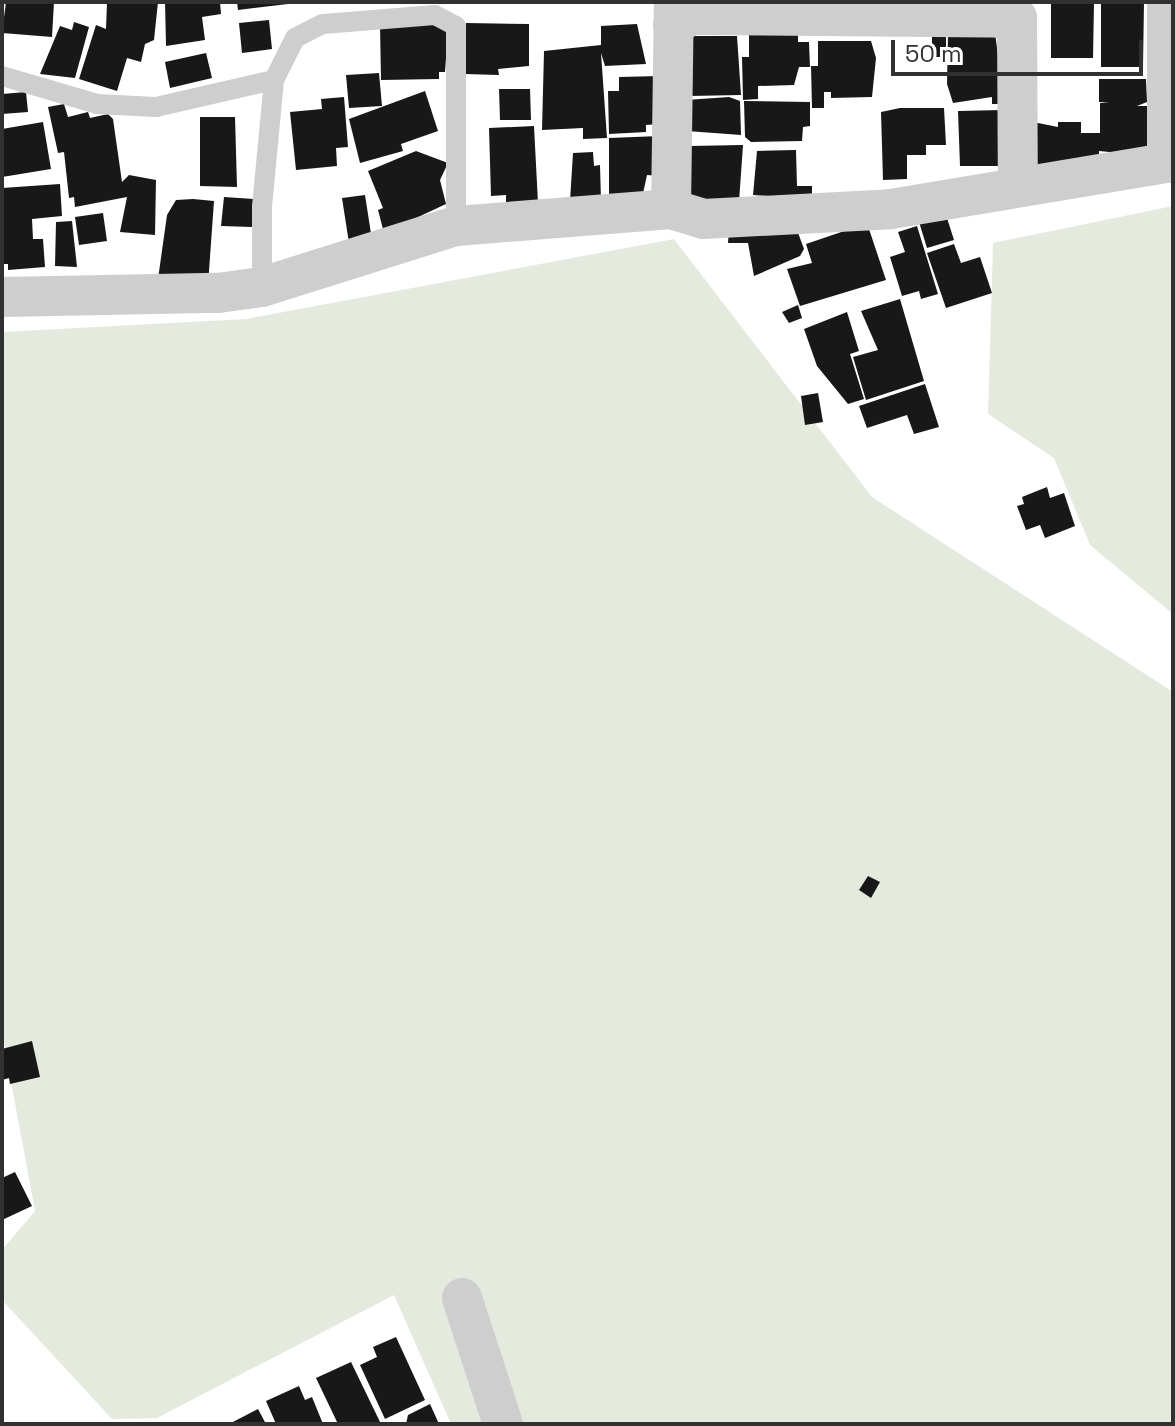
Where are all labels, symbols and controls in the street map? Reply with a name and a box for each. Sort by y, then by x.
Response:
scale bar [895,24,1147,74]
text: 50 m [905,38,962,69]

